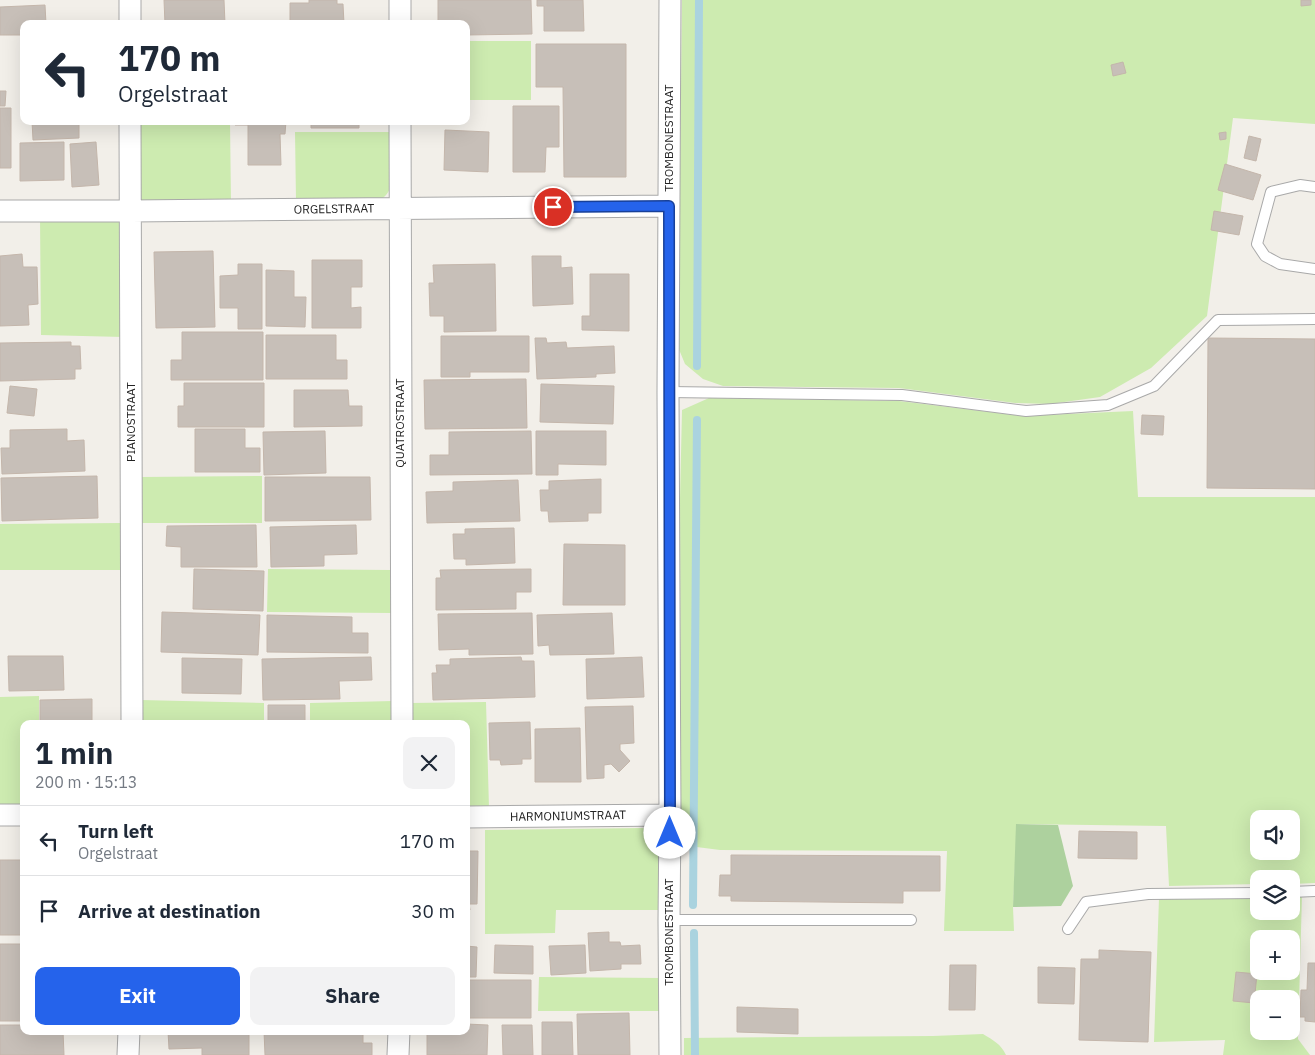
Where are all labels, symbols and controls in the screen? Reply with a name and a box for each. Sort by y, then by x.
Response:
text: 170 m [118,35,221,81]
icon: left [35,40,100,105]
text: Orgelstraat [118,79,228,108]
street label: TROMBONESTRAAT [661,84,676,192]
pin [532,186,574,228]
icon: arrive [539,193,567,221]
street label: ORGELSTRAAT [294,200,374,217]
street label: QUATROSTRAAT [392,378,407,468]
street label: PIANOSTRAAT [123,382,138,462]
text: 1 min [35,733,113,772]
button: close [403,737,455,789]
text: 200 m · 15:13 [35,772,137,792]
position arrow [643,806,695,858]
street label: HARMONIUMSTRAAT [510,807,626,824]
map controls [1250,810,1300,1040]
button: sound [1250,810,1300,860]
text: Turn left [78,819,154,843]
icon: left [35,827,63,855]
text: 170 m [400,829,455,853]
text: Orgelstraat [78,843,158,863]
button: layers [1250,870,1300,920]
street label: TROMBONESTRAAT [661,878,676,986]
icon: arrive [35,897,63,925]
text: Arrive at destination [78,899,261,923]
text: 30 m [411,899,455,923]
button: + [1250,930,1300,980]
button: Exit [35,967,240,1025]
button: Share [250,967,455,1025]
button: − [1250,990,1300,1040]

